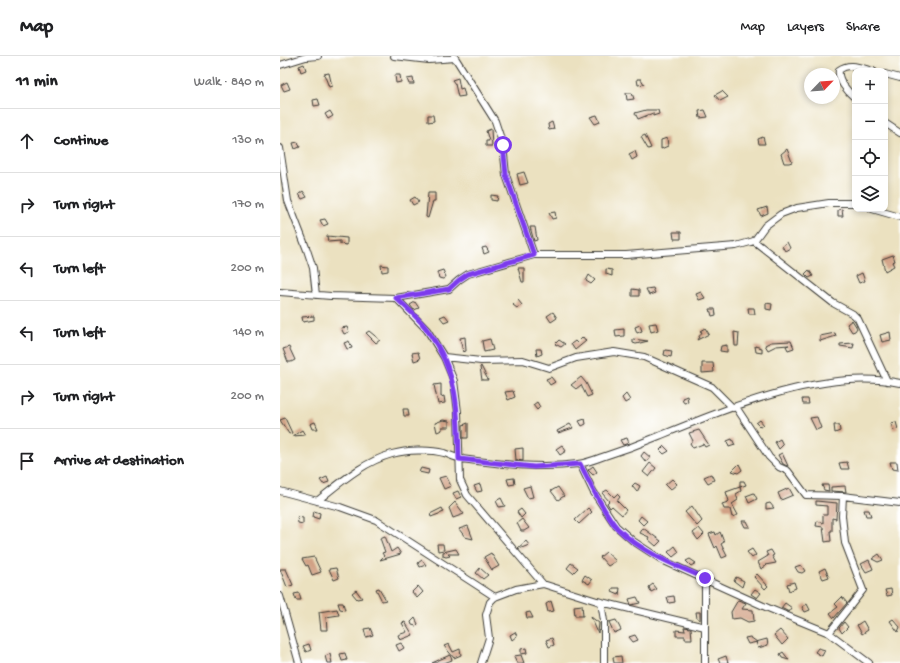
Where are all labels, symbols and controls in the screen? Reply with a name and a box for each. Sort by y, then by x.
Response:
text: Map [20,16,53,39]
text: Map [741,19,765,36]
text: Layers [787,19,824,36]
text: Share [846,19,880,36]
north arrow [804,68,840,104]
map controls [852,68,888,212]
button: + [852,68,888,104]
text: 11 min [16,72,58,92]
text: Walk · 840 m [194,75,264,90]
button: − [852,104,888,140]
icon: ahead [16,130,38,152]
text: Continue [54,132,108,150]
text: 130 m [232,133,264,148]
route start [494,136,512,154]
button: locate [852,140,888,176]
button: layers [852,176,888,212]
icon: right [16,194,38,216]
text: Turn right [54,196,114,214]
text: 170 m [232,197,264,212]
icon: left [16,258,38,280]
text: Turn left [54,260,105,278]
text: 200 m [231,261,264,276]
icon: left [16,322,38,344]
text: Turn left [54,324,105,342]
text: 140 m [233,325,264,340]
icon: right [16,386,38,408]
text: Turn right [54,388,114,406]
text: 200 m [231,389,264,404]
icon: arrive [16,450,38,472]
text: Arrive at destination [54,452,184,470]
route end [696,569,714,587]

